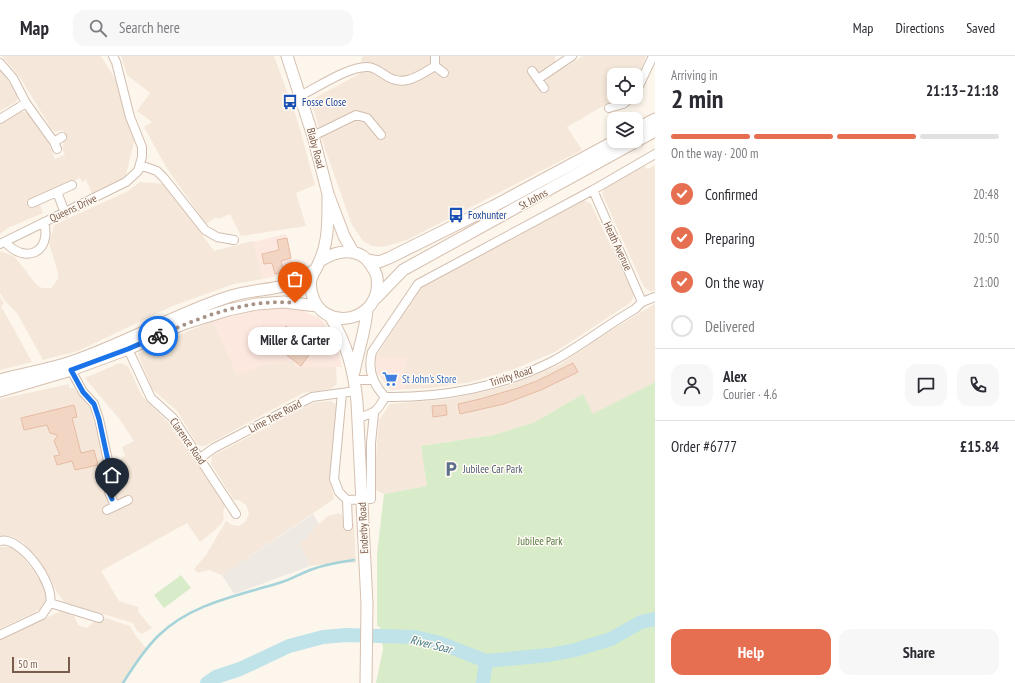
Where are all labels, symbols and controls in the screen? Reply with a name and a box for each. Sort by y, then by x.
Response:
search box [73,10,353,46]
text: Map [20,16,49,40]
icon: search [87,17,109,39]
text: Search here [119,18,180,37]
text: Map [853,19,873,37]
text: Directions [895,19,944,37]
text: Saved [966,19,995,37]
text: Arriving in [671,67,718,84]
map controls [607,68,643,148]
button: locate [607,68,643,104]
text: 21:13–21:18 [926,81,999,100]
text: 2 min [671,82,724,115]
bus stop icon: Fosse Close [281,93,299,111]
place label: Fosse Close [302,95,347,109]
button: layers [607,112,643,148]
street label: Blaby Road [304,126,328,170]
text: On the way · 200 m [671,145,758,162]
icon: check [671,183,693,205]
street label: St Johns [516,185,550,213]
text: Confirmed [705,185,758,204]
text: 20:48 [973,186,999,203]
street label: Queens Drive [47,191,99,225]
bus stop icon: Foxhunter [447,206,465,224]
place label: Foxhunter [468,208,507,222]
street label: Heath Avenue [601,219,636,273]
icon: check [671,227,693,249]
text: Preparing [705,229,755,248]
text: 20:50 [973,230,999,247]
pin [278,262,312,303]
icon: bag [284,268,306,290]
icon: check [671,271,693,293]
text: On the way [705,273,764,292]
text: 21:00 [973,274,999,291]
courier [138,316,178,356]
text: Delivered [705,317,755,336]
icon: bike [147,325,169,347]
callout: Miller & Carter [248,327,342,355]
text: Miller & Carter [260,332,330,349]
street label: Trinity Road [488,362,535,390]
button: person [671,364,713,406]
button: chat [905,364,947,406]
button: phone [957,364,999,406]
text: Alex [723,367,747,386]
supermarket icon: St John's Store [381,370,399,388]
place label: St John's Store [402,372,457,386]
text: Courier · 4.6 [723,386,777,403]
street label: Lime Tree Road [246,396,304,436]
street label: Clarence Road [167,415,209,467]
text: Order #6777 [671,437,737,456]
text: £15.84 [960,437,999,456]
pin [95,458,129,499]
parking icon: Jubilee Car Park [442,460,460,478]
place label: Jubilee Car Park [462,462,523,476]
icon: home [101,464,123,486]
street label: Enderby Road [355,502,371,554]
park label: Jubilee Park [517,534,563,548]
button: Help [671,629,831,675]
button: Share [839,629,999,675]
water label: River Soar [409,632,455,657]
scale bar [12,655,70,674]
text: 50 m [18,657,37,671]

